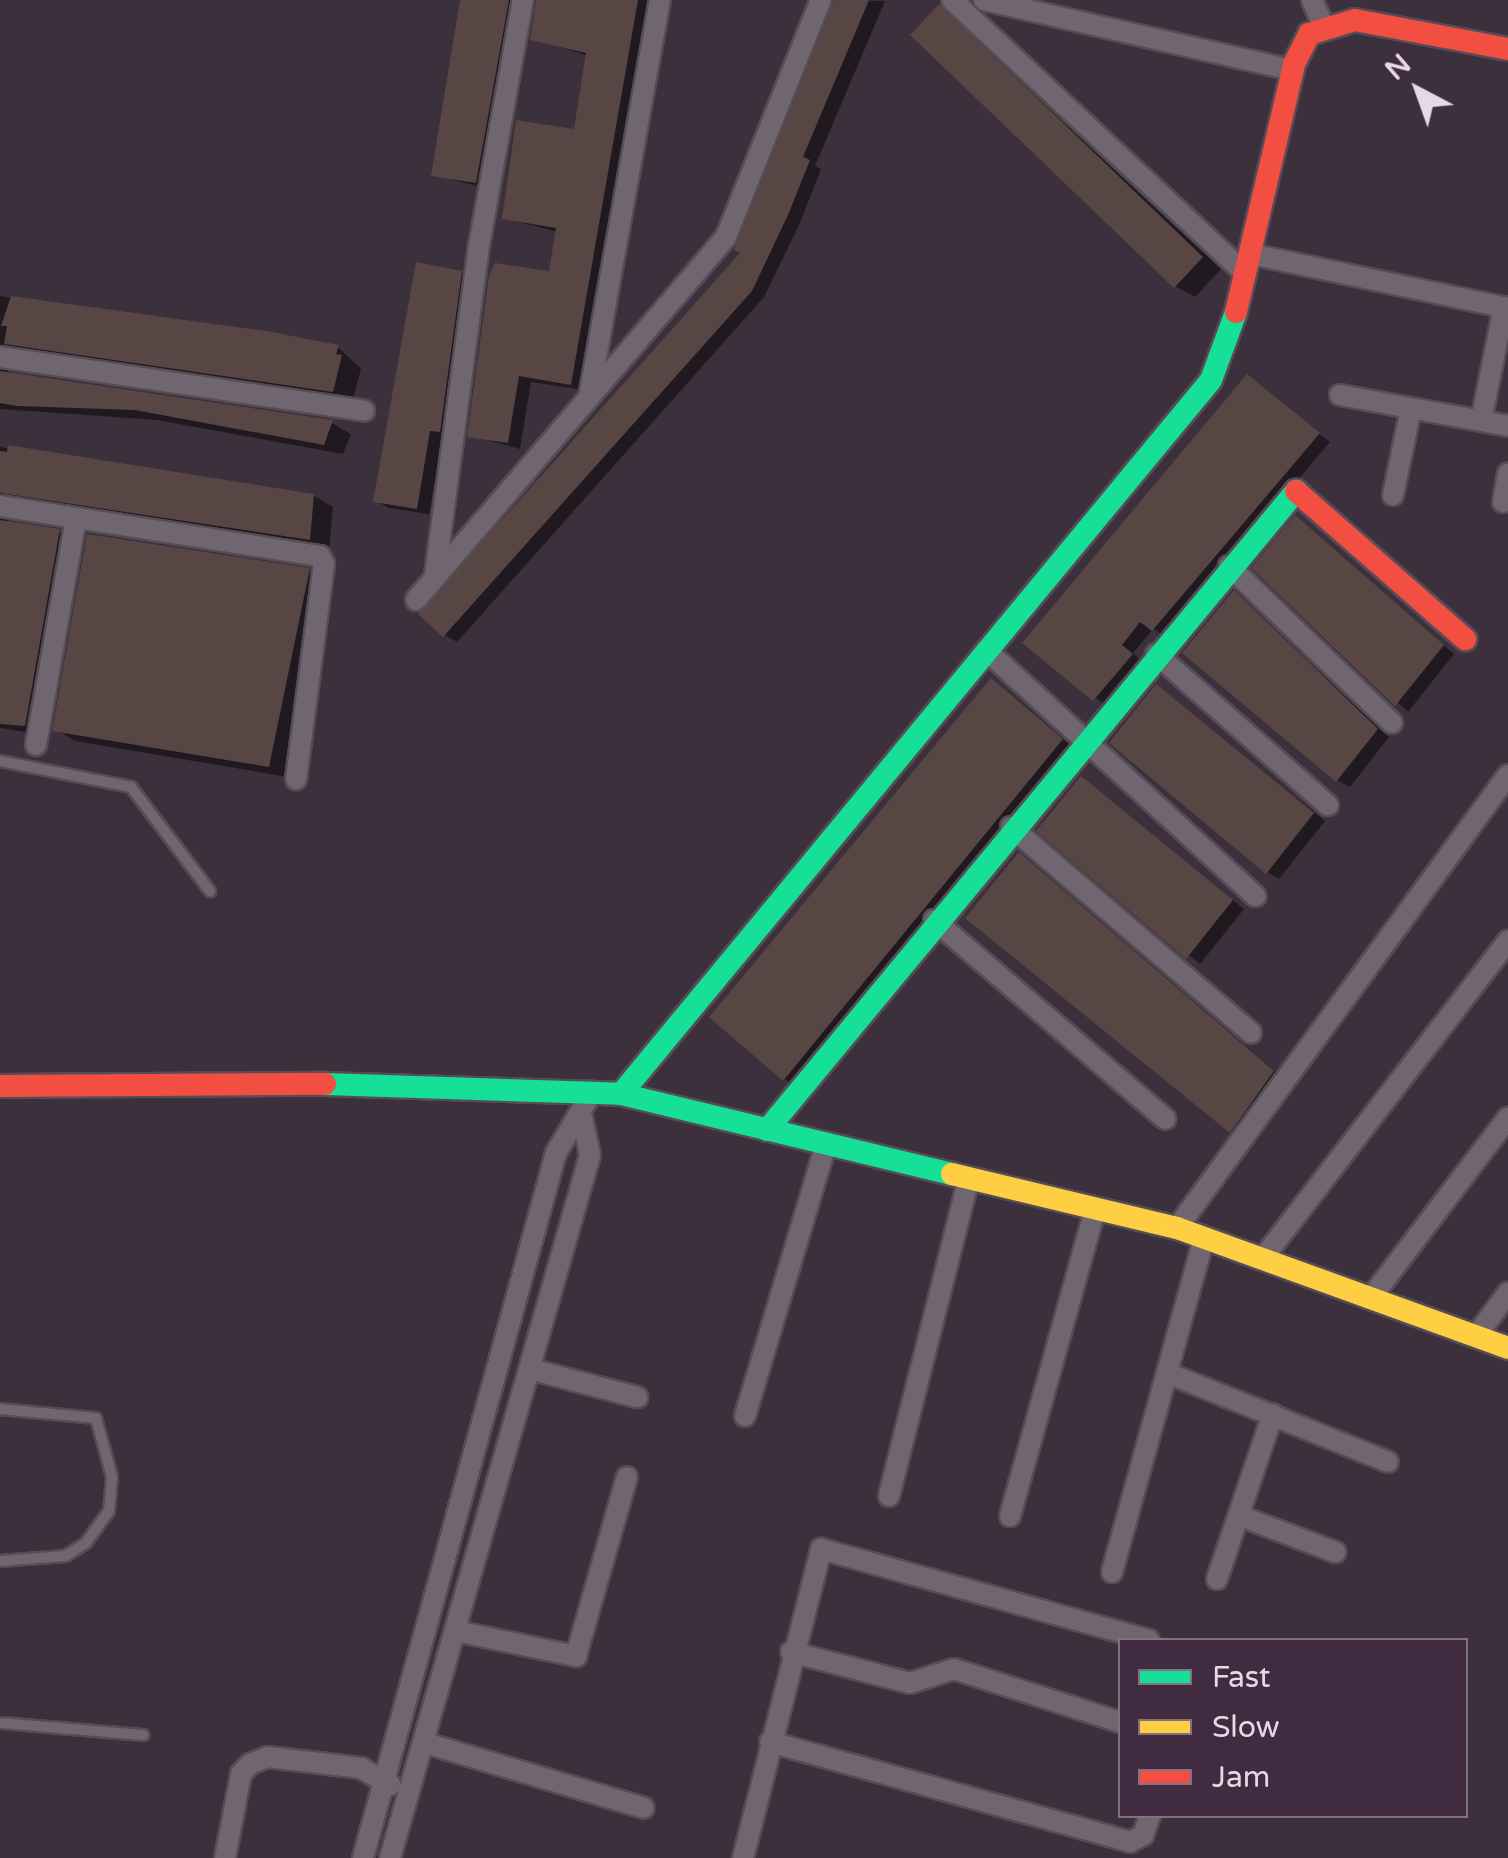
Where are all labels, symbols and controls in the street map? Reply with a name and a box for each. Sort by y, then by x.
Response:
north arrow [1368,40,1468,140]
text: N [1379,47,1418,88]
legend [1118,1638,1468,1818]
text: Fast [1212,1659,1271,1696]
text: Slow [1212,1709,1280,1746]
text: Jam [1212,1759,1270,1796]

